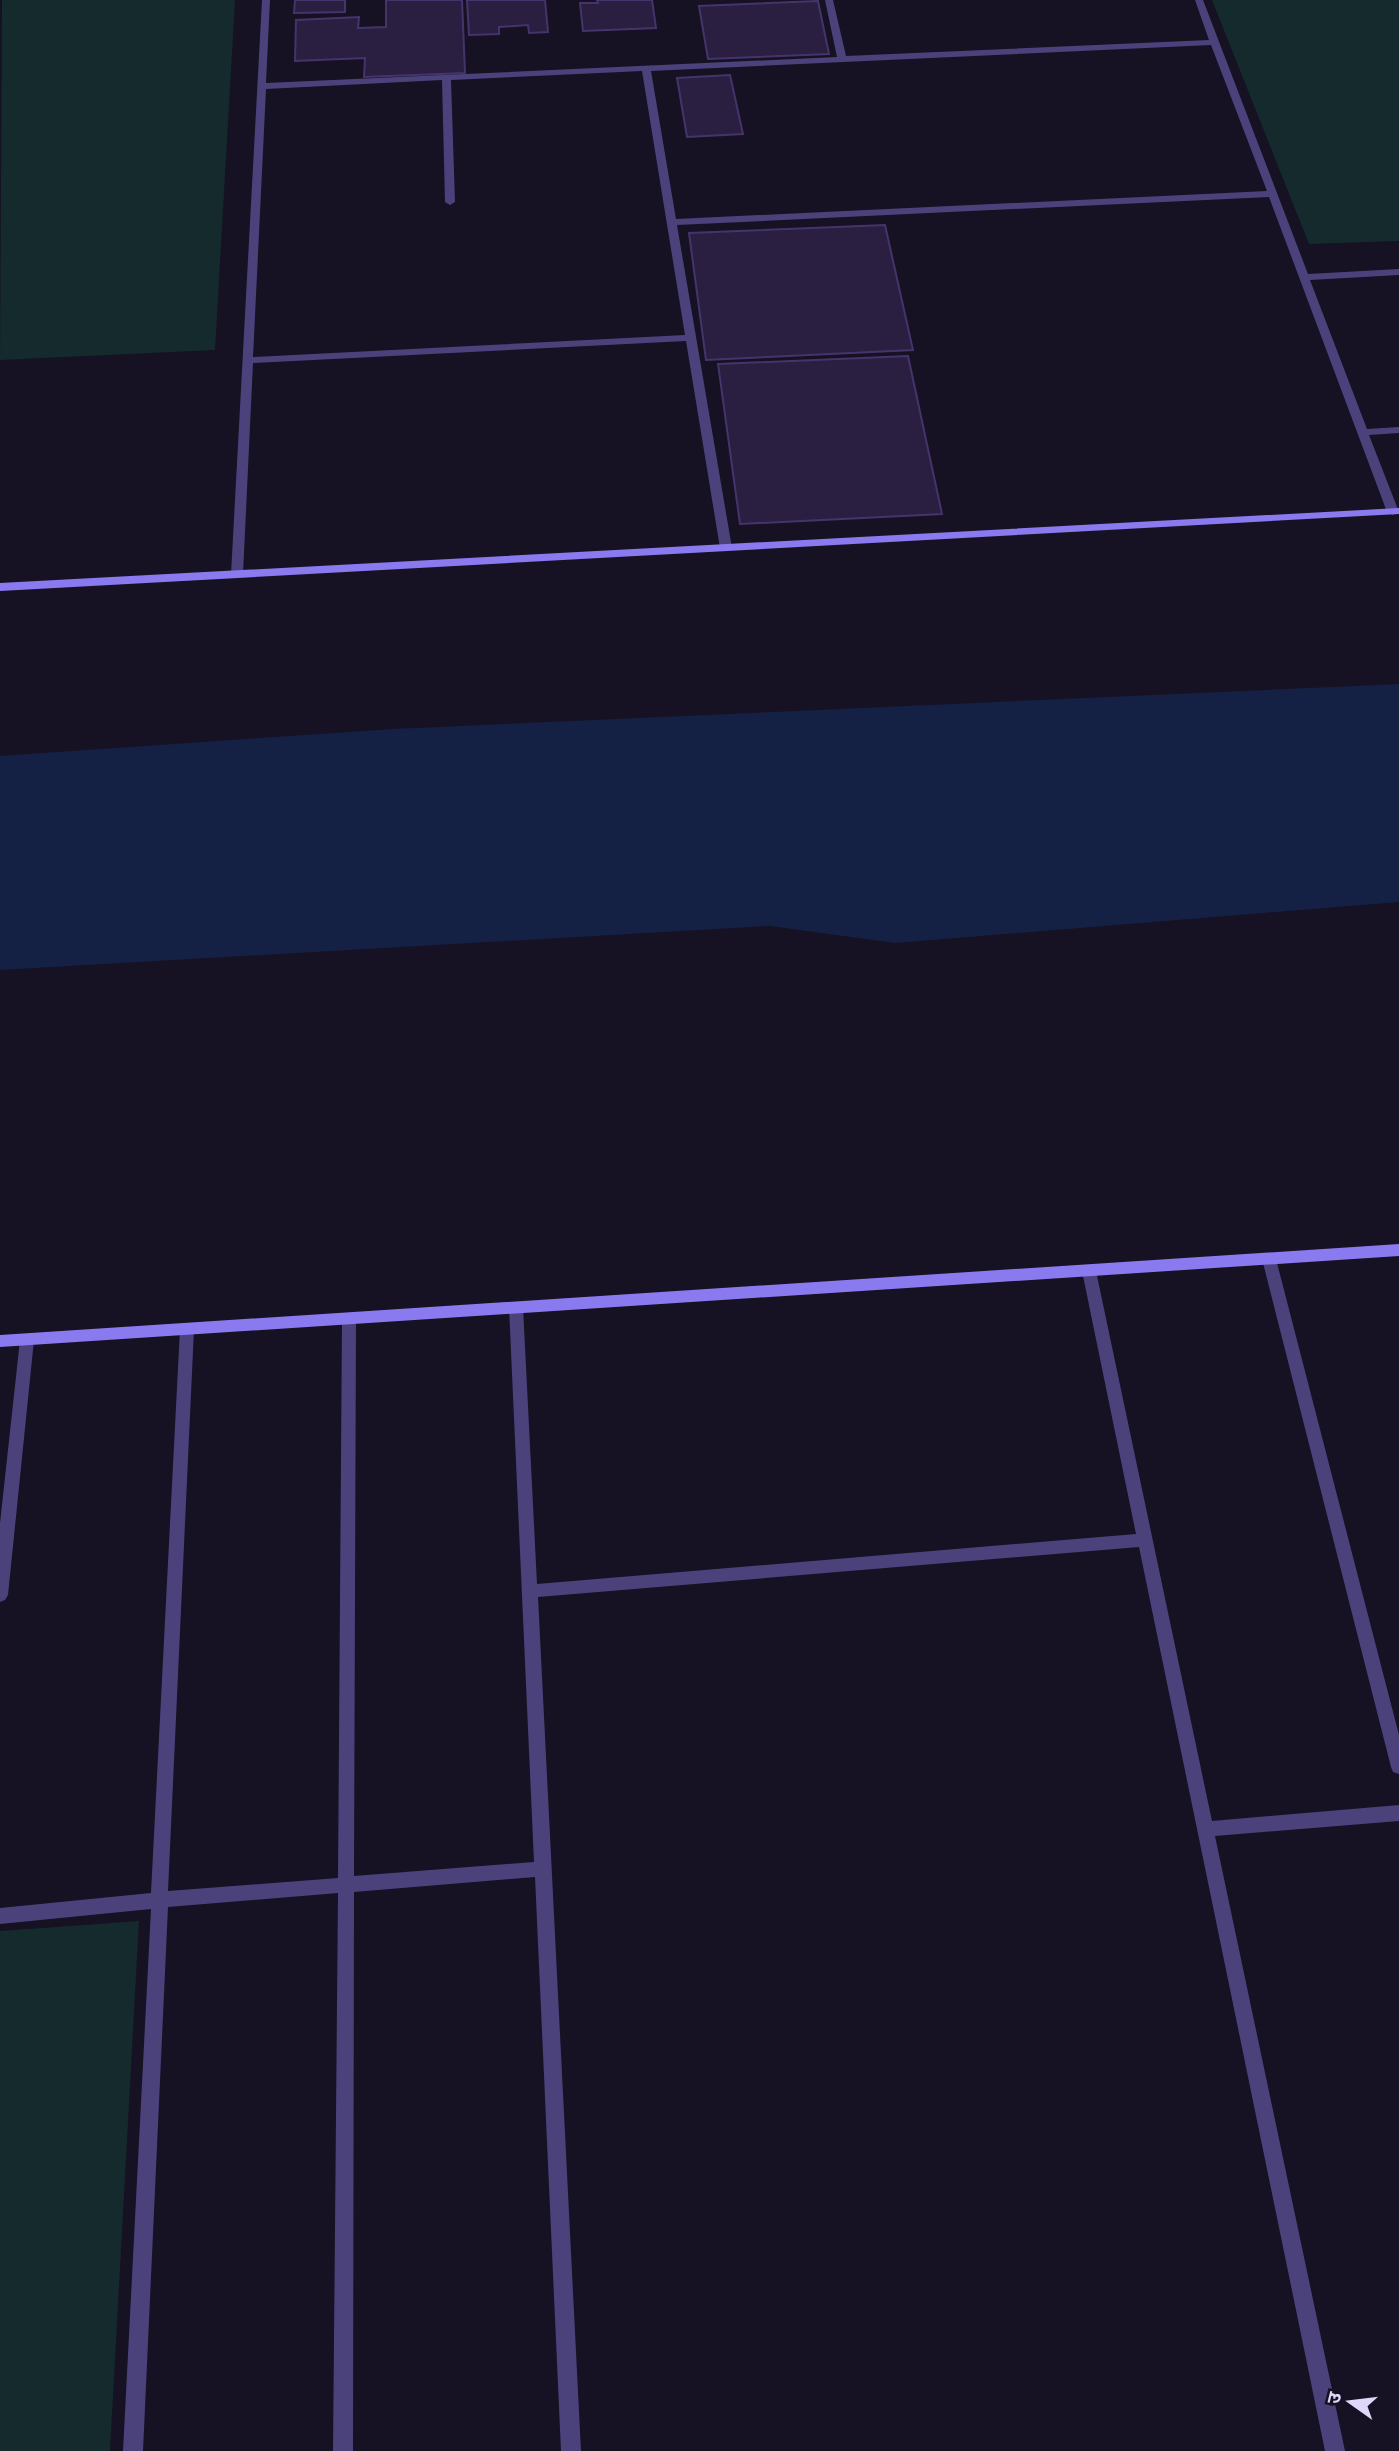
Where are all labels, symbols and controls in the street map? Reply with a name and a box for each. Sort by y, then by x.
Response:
north arrow [1315,2367,1385,2437]
text: उ [1321,2389,1346,2406]

